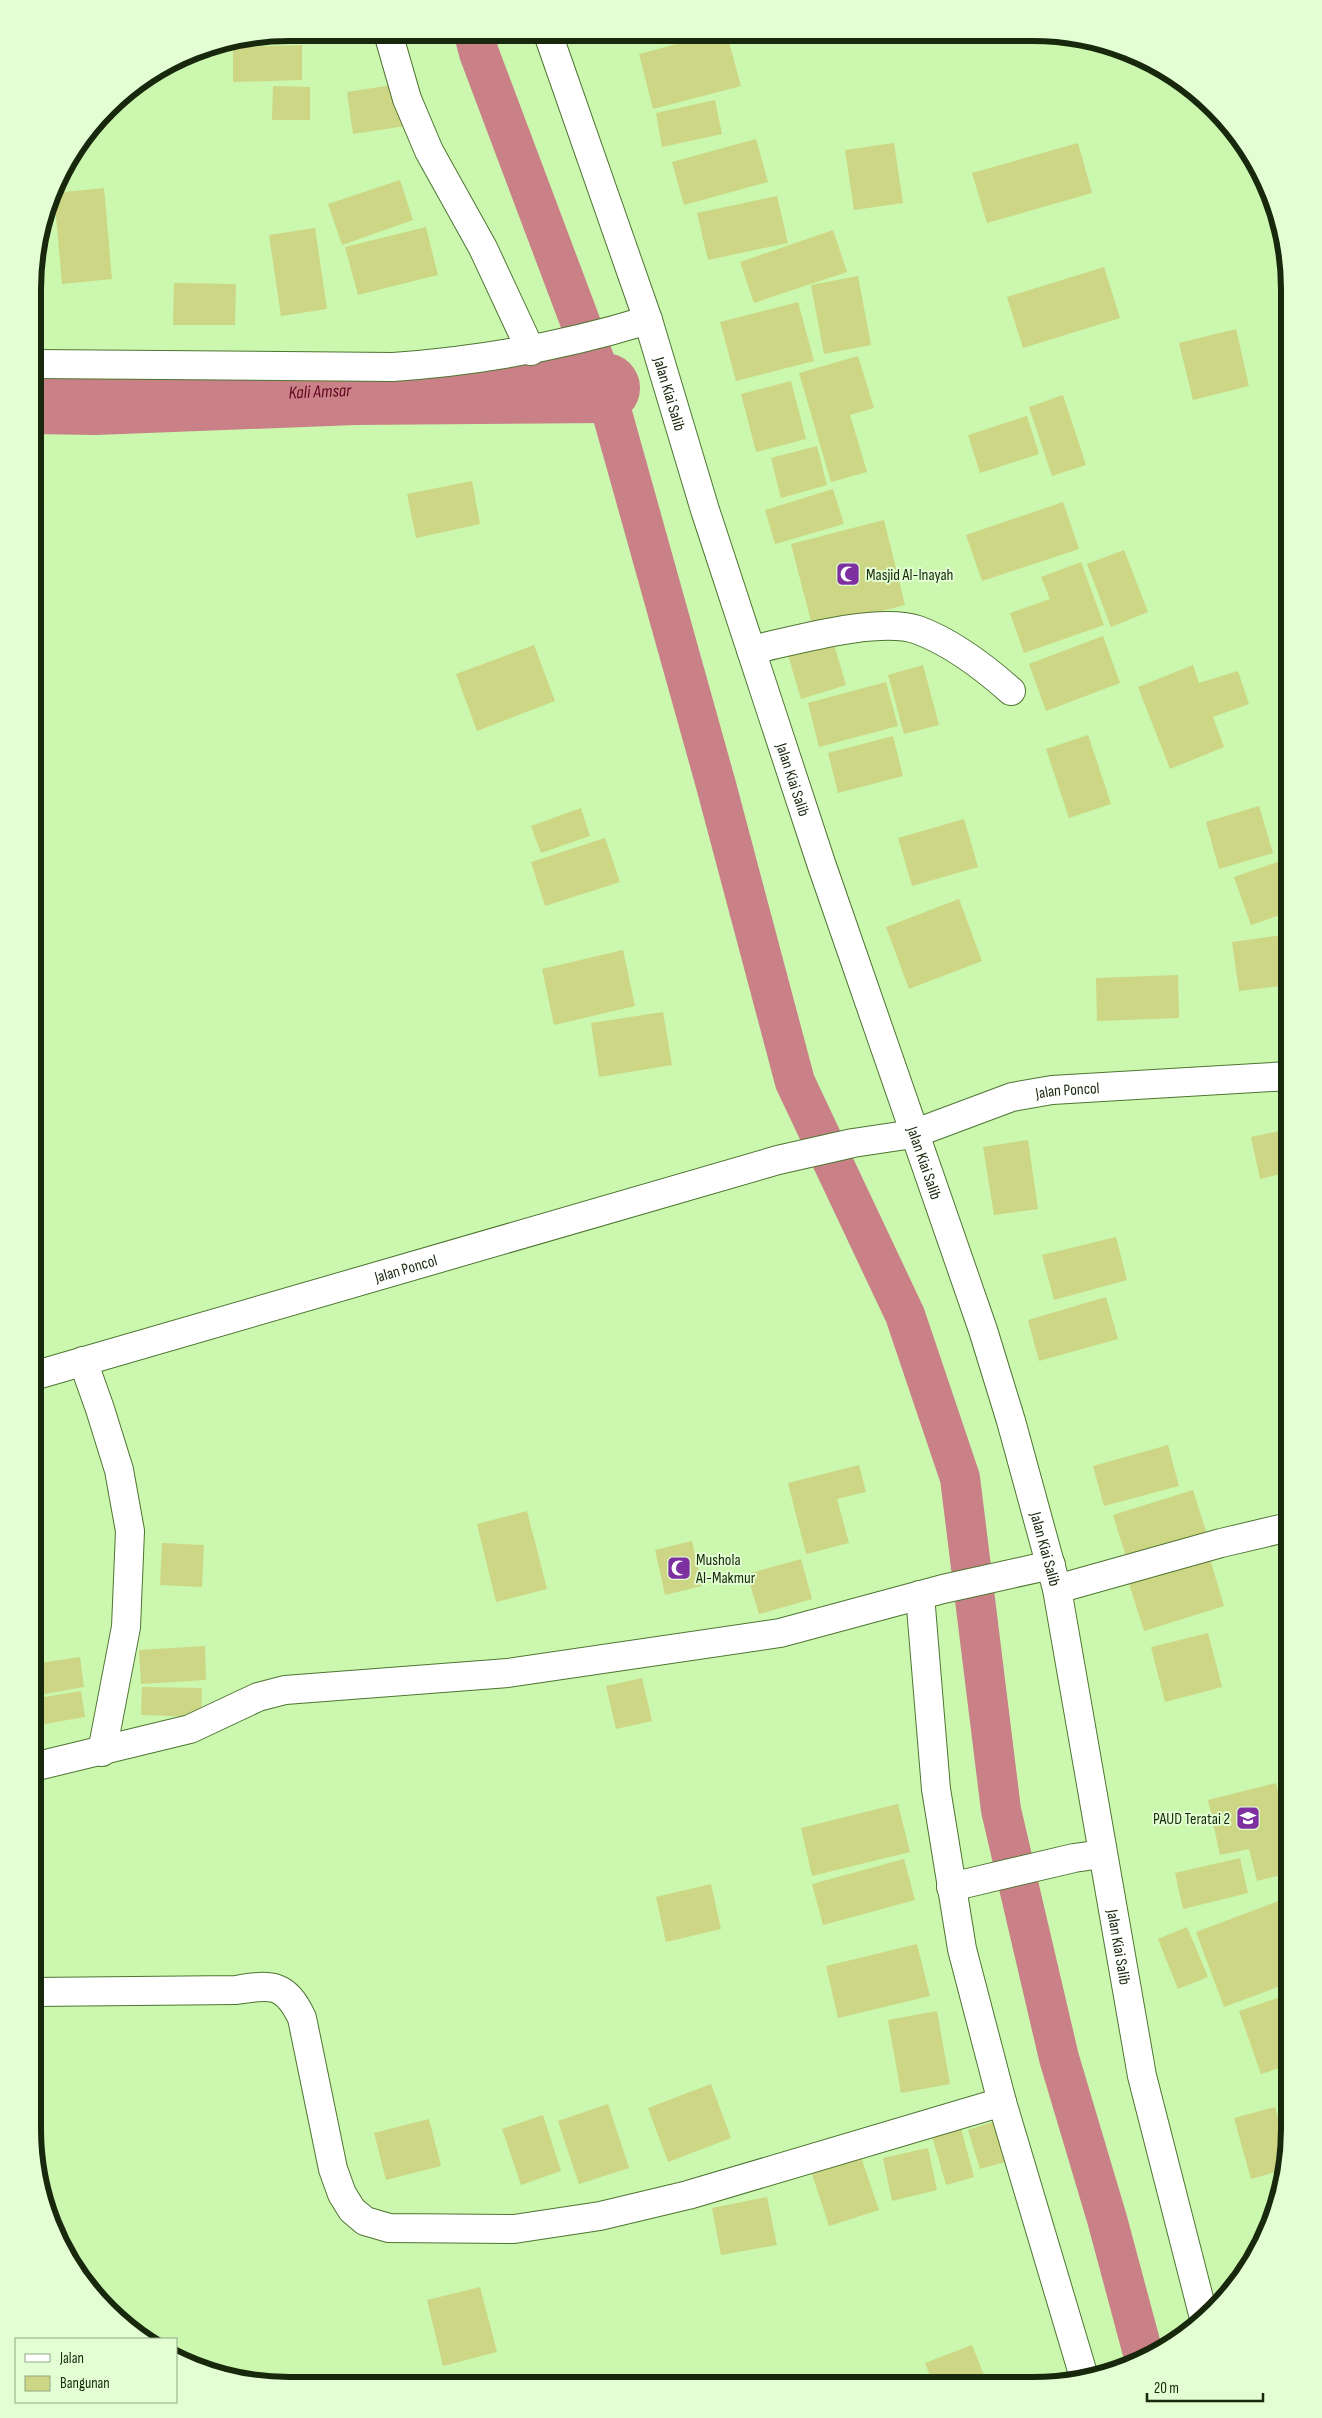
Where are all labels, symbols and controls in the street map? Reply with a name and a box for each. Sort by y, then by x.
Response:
street label: Jalan Kiai Salib [648,354,689,433]
water label: Kali Amsar [288,380,352,404]
mosque icon: Masjid Al-Inayah [835,561,861,587]
place label: Masjid Al-Inayah [866,566,953,585]
street label: Jalan Kiai Salib [771,740,813,819]
street label: Jalan Poncol [1033,1079,1100,1104]
street label: Jalan Kiai Salib [902,1123,945,1202]
street label: Jalan Poncol [372,1251,440,1288]
street label: Jalan Kiai Salib [1025,1509,1064,1588]
place label: Mushola Al-Makmur [695,1551,756,1588]
mosque icon: Mushola Al-Makmur [666,1555,692,1581]
school or university icon: PAUD Teratai 2 [1235,1805,1261,1831]
place label: PAUD Teratai 2 [1153,1810,1230,1829]
street label: Jalan Kiai Salib [1102,1907,1134,1986]
legend [15,2338,178,2403]
text: Jalan [59,2349,84,2368]
scale bar [1147,2370,1263,2402]
text: Bangunan [60,2374,110,2393]
text: 20 m [1154,2379,1179,2398]

